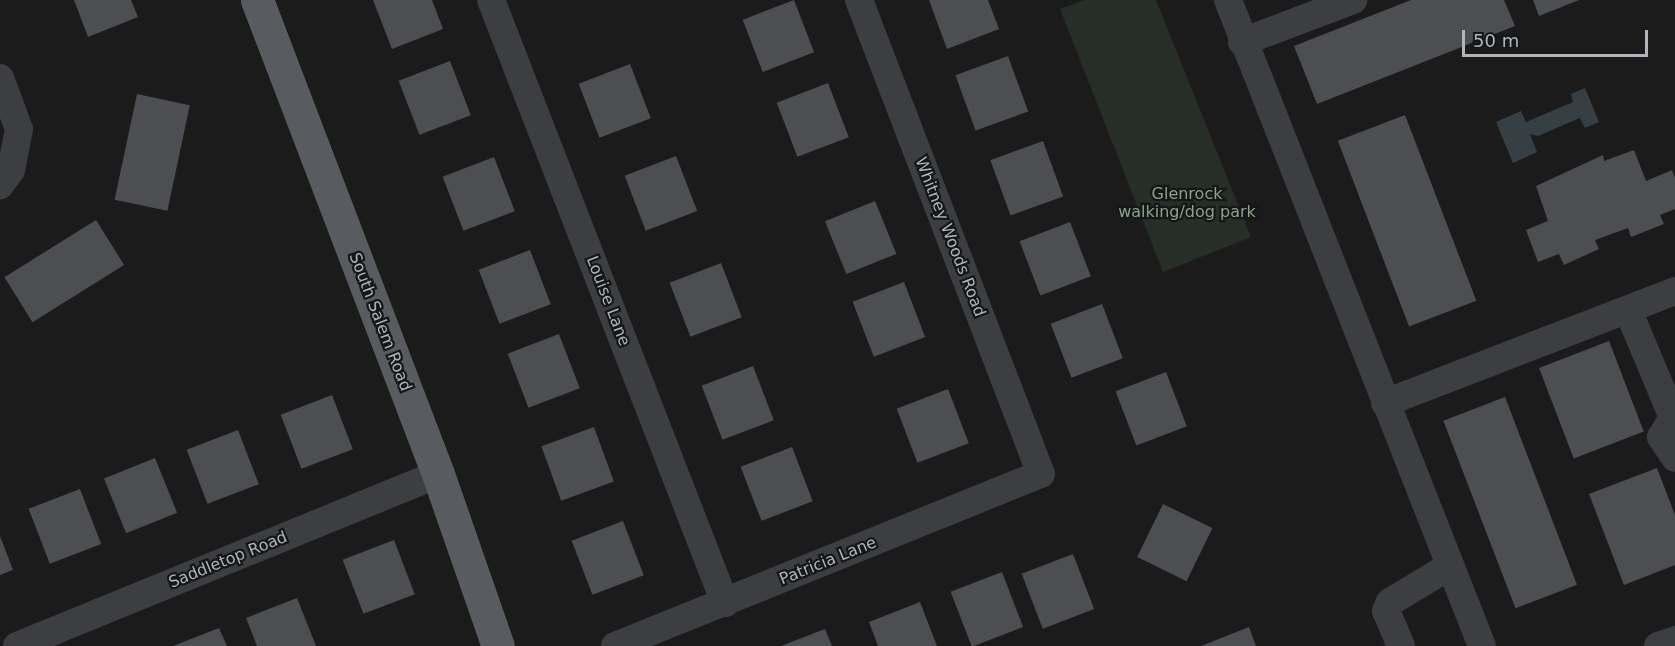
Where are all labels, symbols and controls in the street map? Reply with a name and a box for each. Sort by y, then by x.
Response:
scale bar [1465,18,1651,56]
text: 50 m [1473,30,1519,51]
street label: Whitney Woods Road [911,154,989,320]
park label: Glenrock walking/dog park [1118,184,1256,222]
street label: South Salem Road [345,250,415,394]
street label: Louise Lane [582,253,634,349]
street label: Saddletop Road [166,527,290,593]
street label: Patricia Lane [777,533,879,589]

